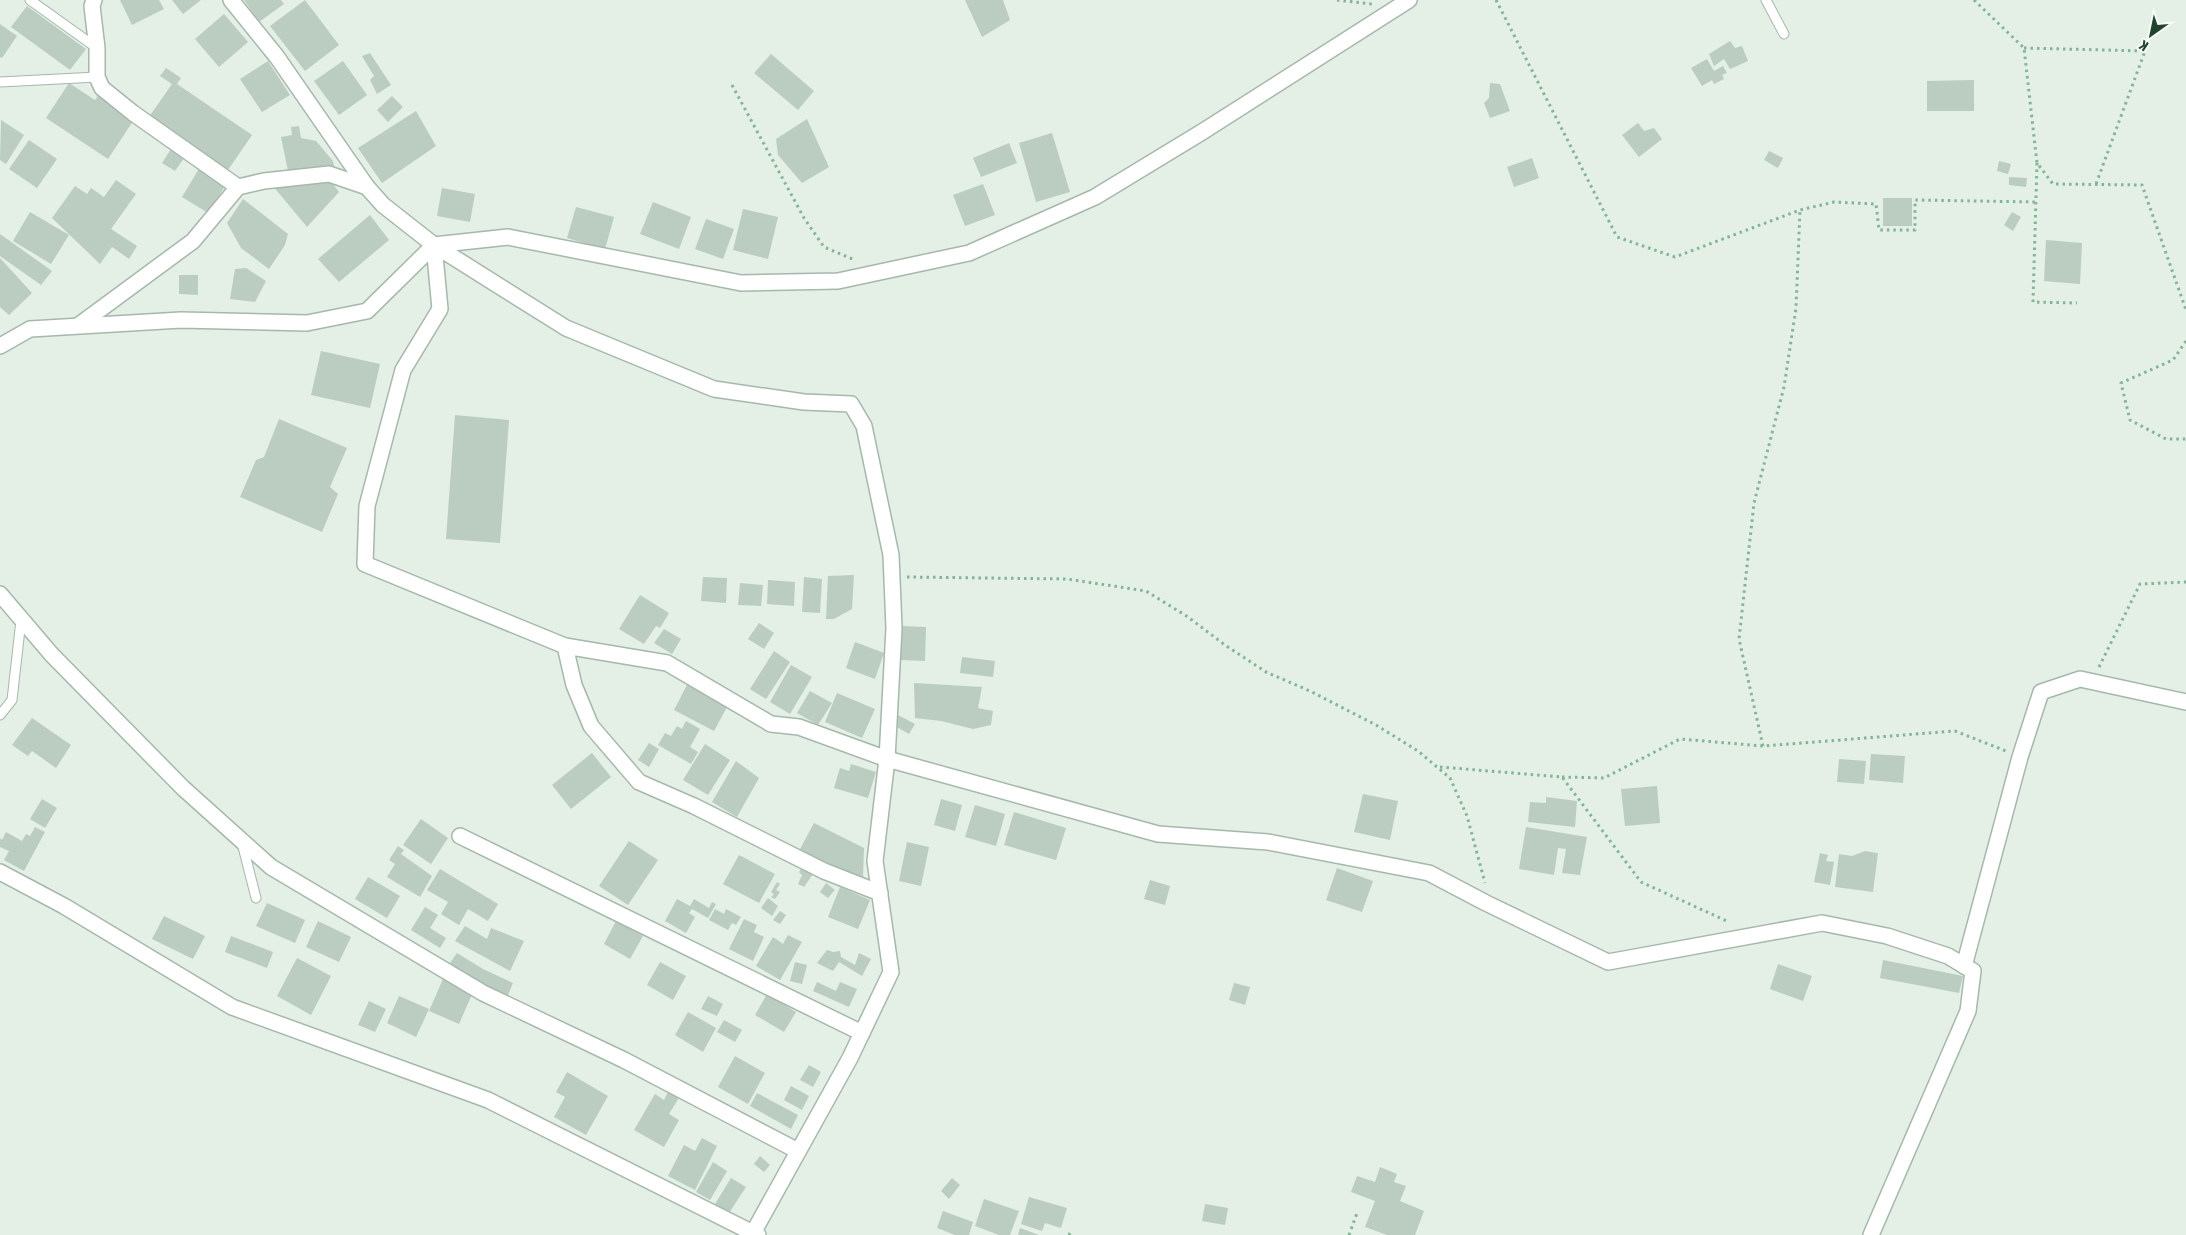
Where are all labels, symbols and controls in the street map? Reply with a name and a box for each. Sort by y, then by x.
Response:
north arrow [2126,10,2176,60]
text: K [2137,37,2151,54]

